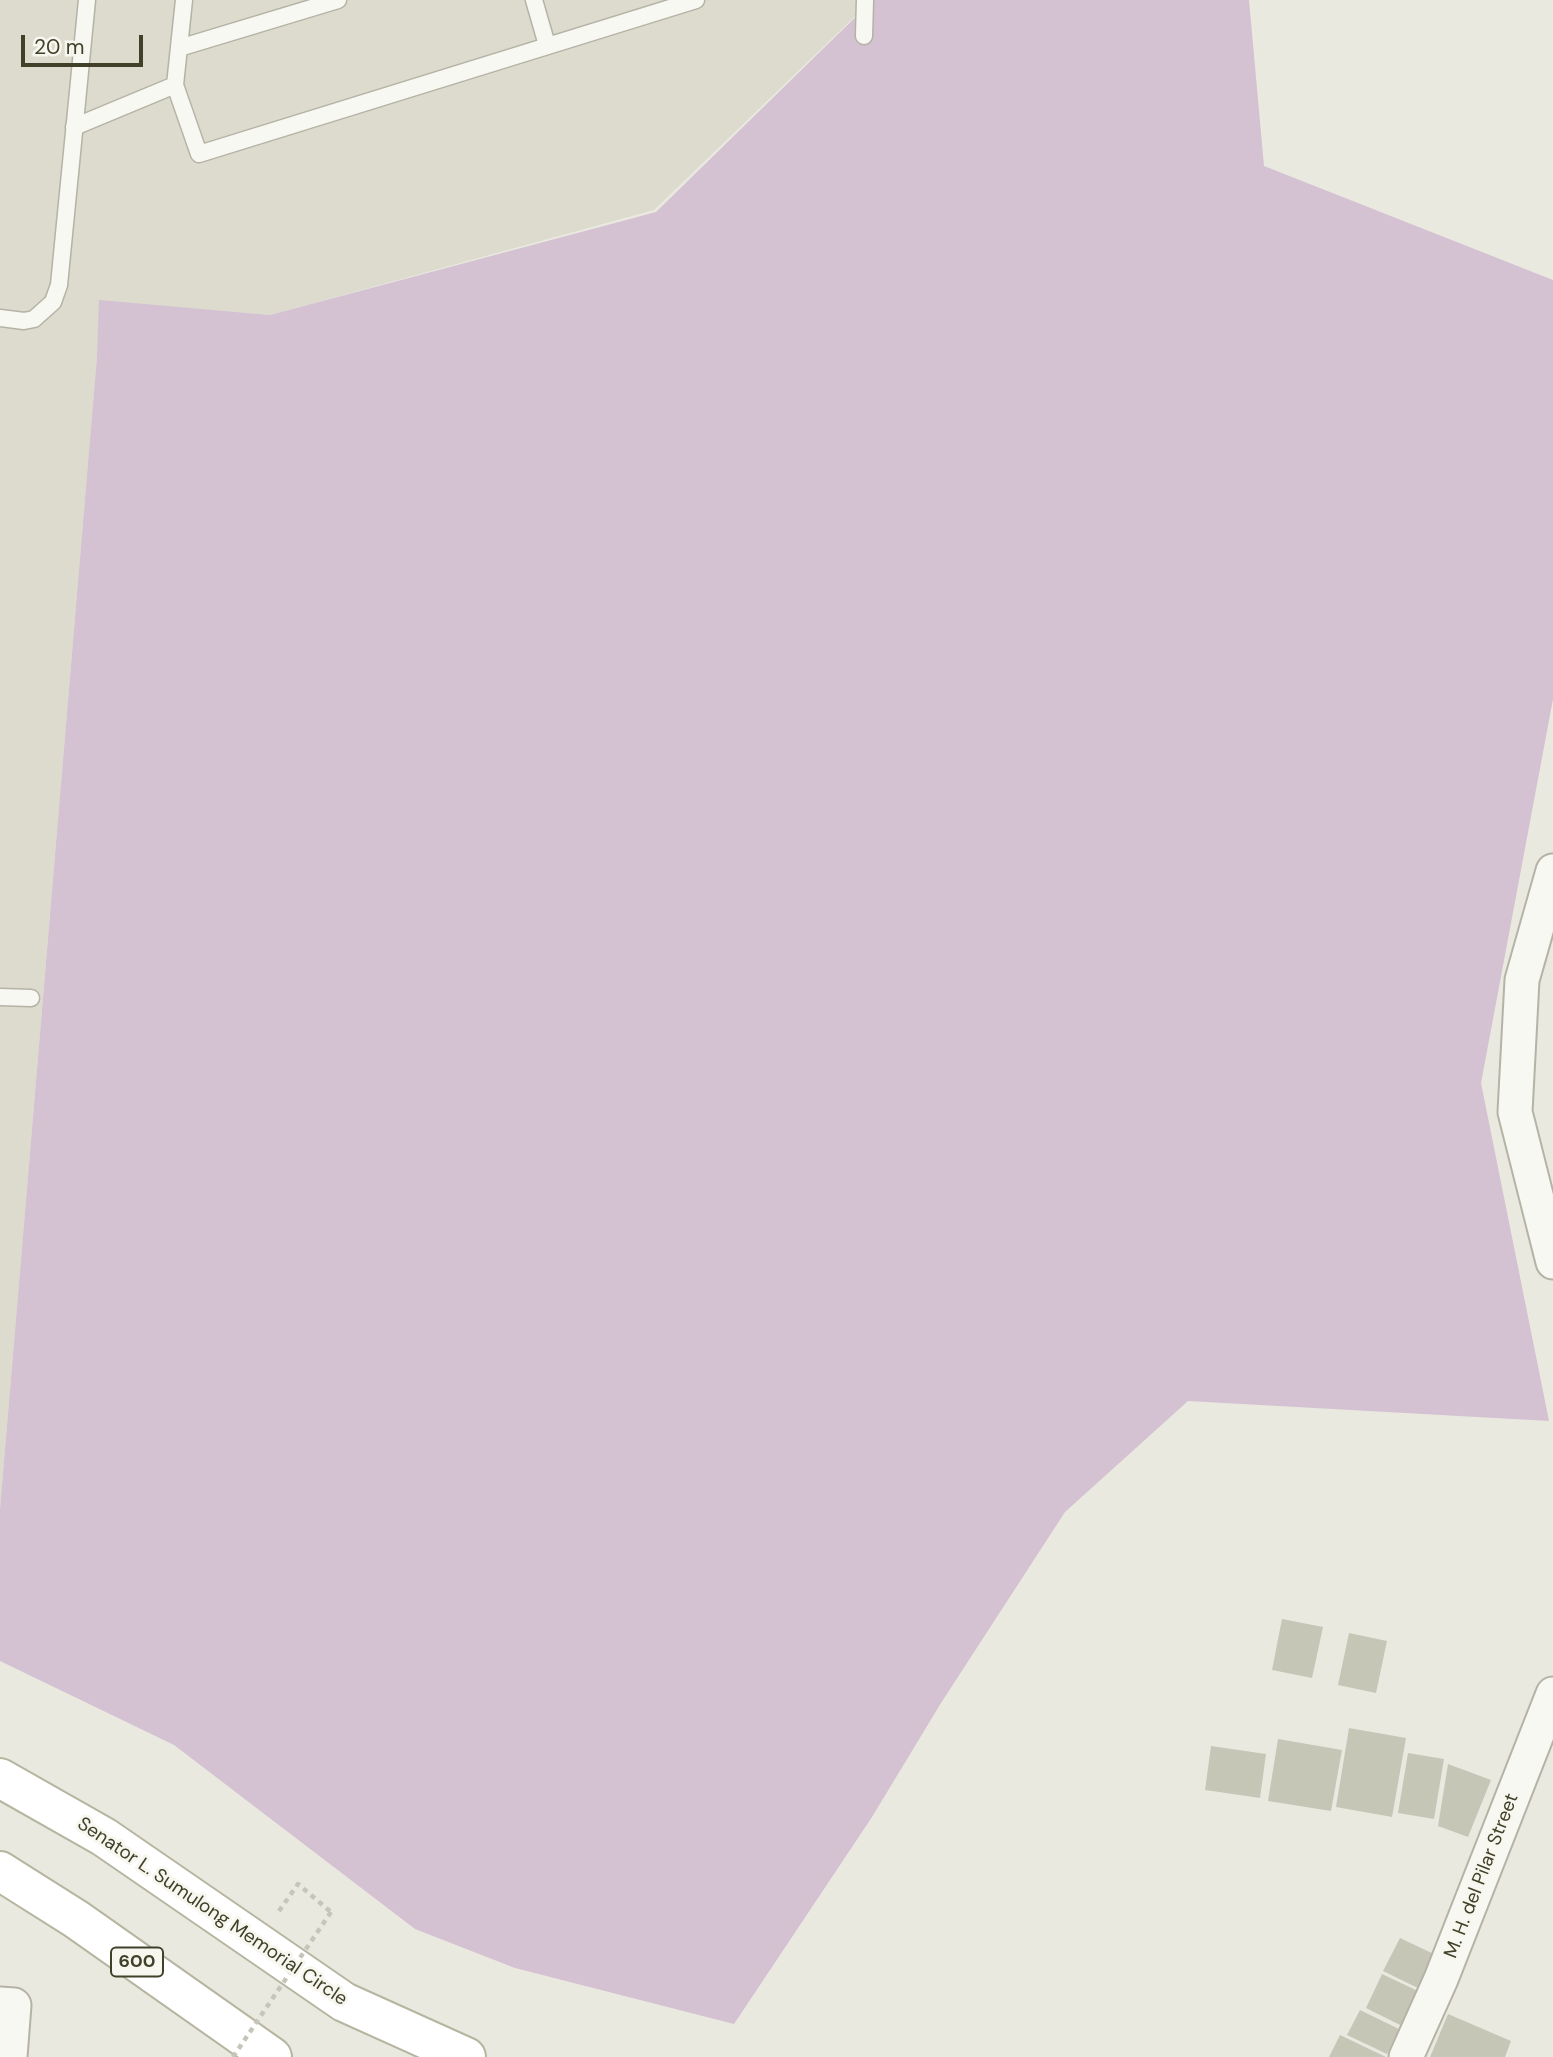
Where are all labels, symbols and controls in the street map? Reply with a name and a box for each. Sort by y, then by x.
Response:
scale bar [24,21,147,65]
text: 20 m [34,33,85,61]
street label: M. H. del Pilar Street [1440,1790,1524,1962]
street label: Senator L. Sumulong Memorial Circle [73,1813,351,2011]
road number: 600 [111,1948,163,1976]

